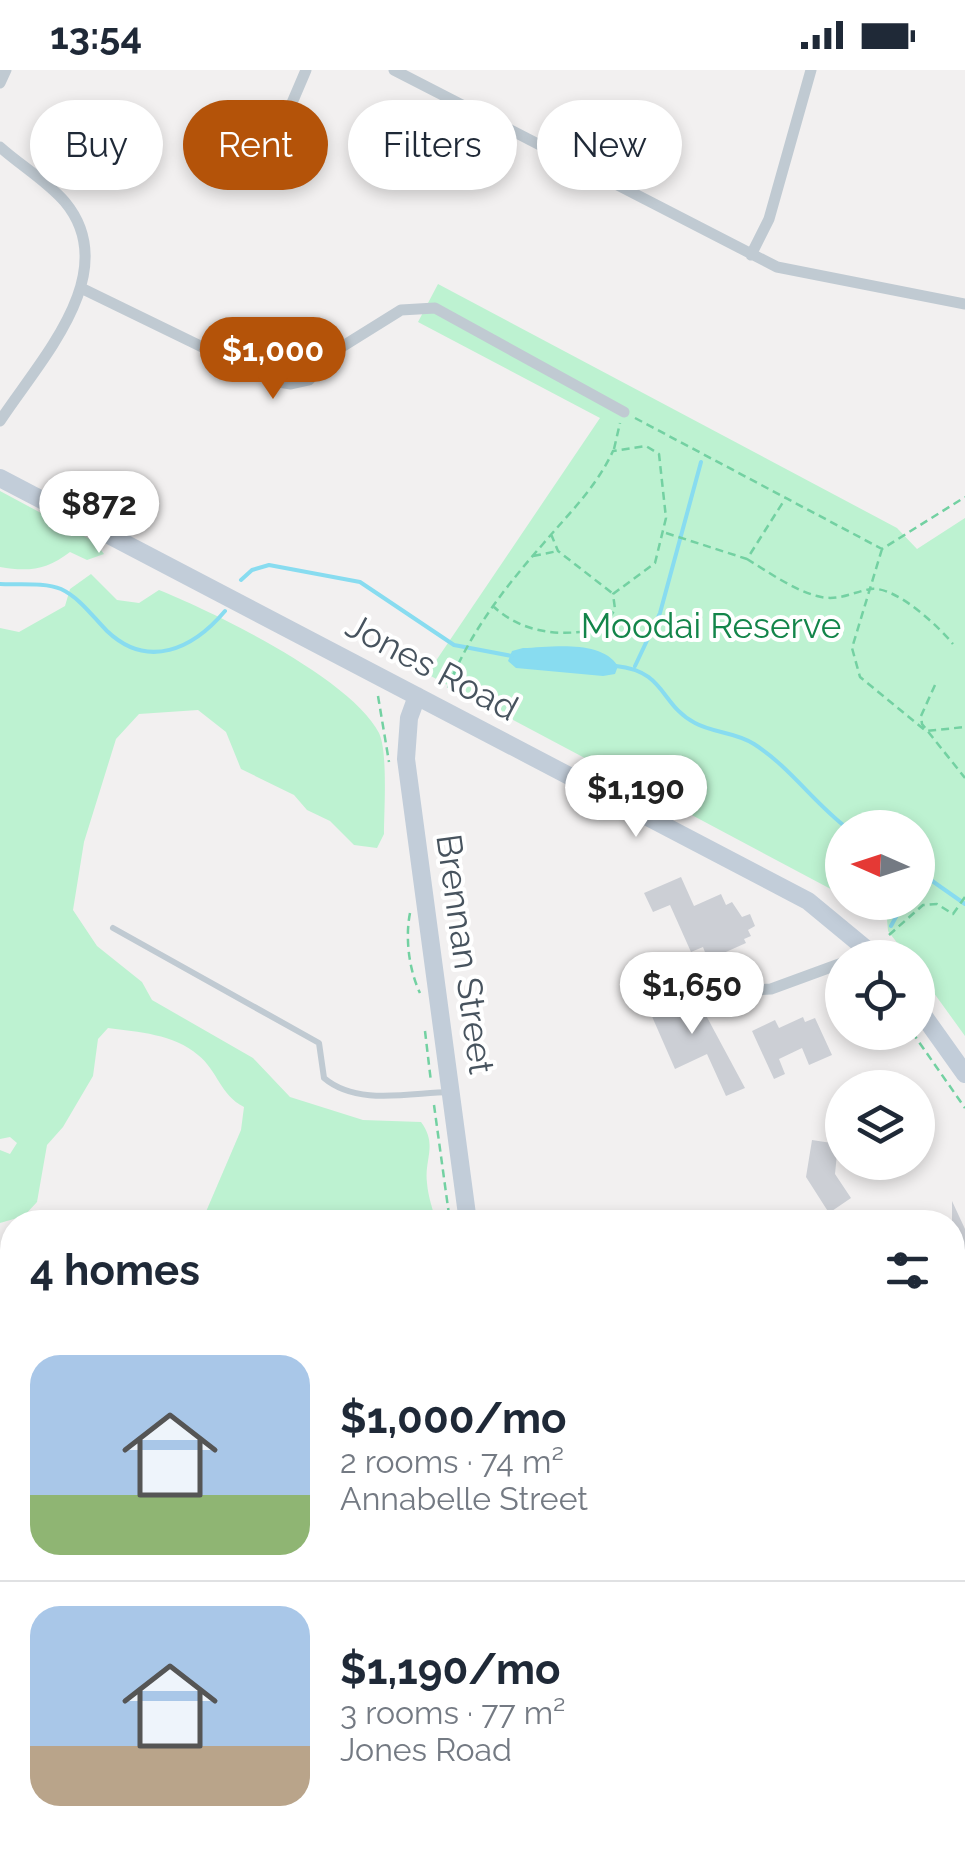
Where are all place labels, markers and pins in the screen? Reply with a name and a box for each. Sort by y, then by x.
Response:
pin: $1,000 [192,317,354,402]
pin: $872 [40,471,158,556]
pin: $1,190 [555,755,717,840]
pin: $1,650 [611,952,773,1037]

